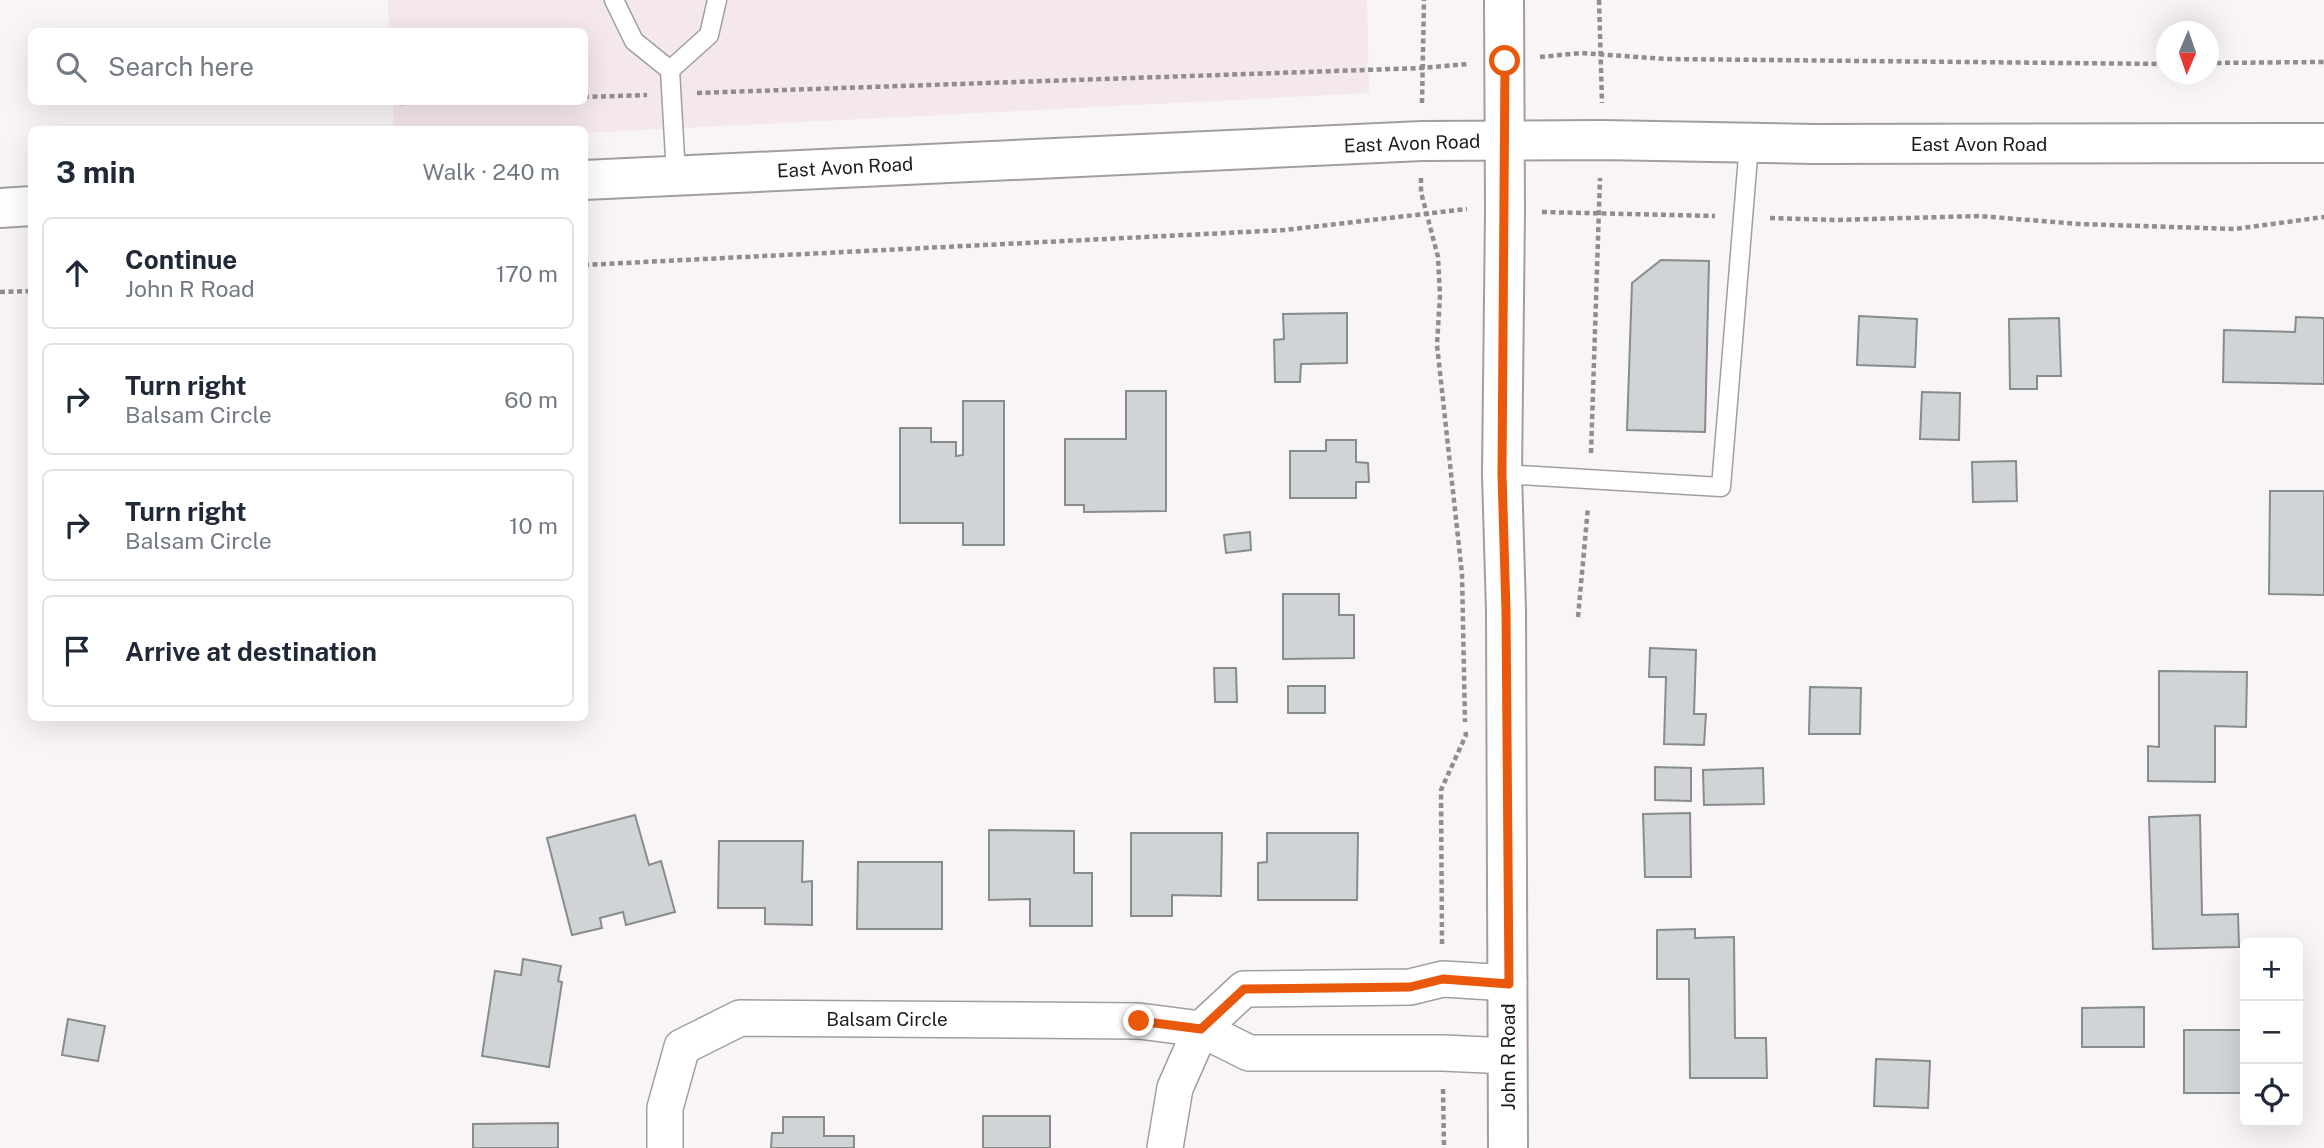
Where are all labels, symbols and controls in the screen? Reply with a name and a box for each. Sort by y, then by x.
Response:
north arrow [2156,21,2219,84]
search box [28,28,588,105]
route start [1489,45,1520,76]
icon: search [52,48,90,86]
text: Search here [108,51,254,82]
street label: East Avon Road [1343,130,1481,156]
street label: East Avon Road [1911,133,2047,155]
street label: East Avon Road [776,152,914,182]
text: 3 min [56,154,135,190]
text: Walk · 240 m [423,158,560,185]
text: Continue [125,244,237,275]
icon: ahead [58,254,96,292]
text: 170 m [496,260,558,287]
text: John R Road [125,275,255,302]
text: Turn right [125,370,247,401]
icon: right [58,380,96,418]
text: 60 m [504,386,558,413]
text: Balsam Circle [125,401,272,428]
text: Turn right [125,496,247,527]
icon: right [58,506,96,544]
text: 10 m [509,512,558,539]
text: Balsam Circle [125,527,272,554]
icon: arrive [58,632,96,670]
text: Arrive at destination [125,636,377,667]
map controls [2240,938,2303,1127]
button: + [2240,938,2303,1001]
button: − [2240,1001,2303,1064]
street label: John R Road [1497,1003,1519,1111]
route end [1123,1005,1154,1036]
street label: Balsam Circle [826,1008,948,1030]
button: locate [2240,1064,2303,1127]

